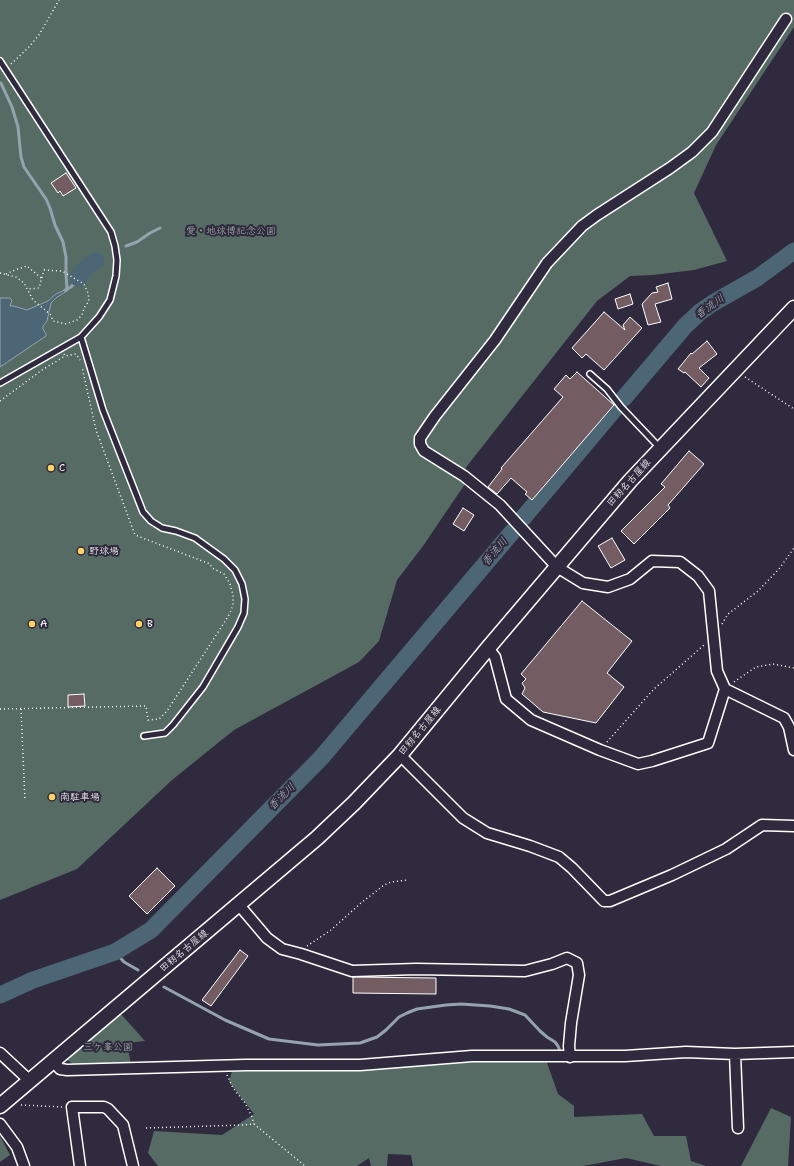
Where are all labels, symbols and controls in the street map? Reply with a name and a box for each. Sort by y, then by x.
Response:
park label: 愛・地球博記念公園 [186,225,276,237]
water label: 香流川 [693,292,727,322]
street label: 田籾名古屋線 [604,457,654,509]
place label: C [59,462,65,474]
marker: C [46,463,56,473]
water label: 香流川 [479,535,511,569]
place label: 野球場 [89,545,119,557]
marker: 野球場 [76,546,86,556]
place label: A [40,618,47,630]
place label: B [147,618,153,630]
marker: A [27,619,37,629]
marker: B [134,619,144,629]
street label: 田籾名古屋線 [396,704,444,758]
water label: 香流川 [266,781,298,813]
place label: 南駐車場 [60,791,100,803]
marker: 南駐車場 [47,792,57,802]
street label: 田籾名古屋線 [157,927,211,975]
park label: 三ケ峯公園 [83,1041,133,1053]

